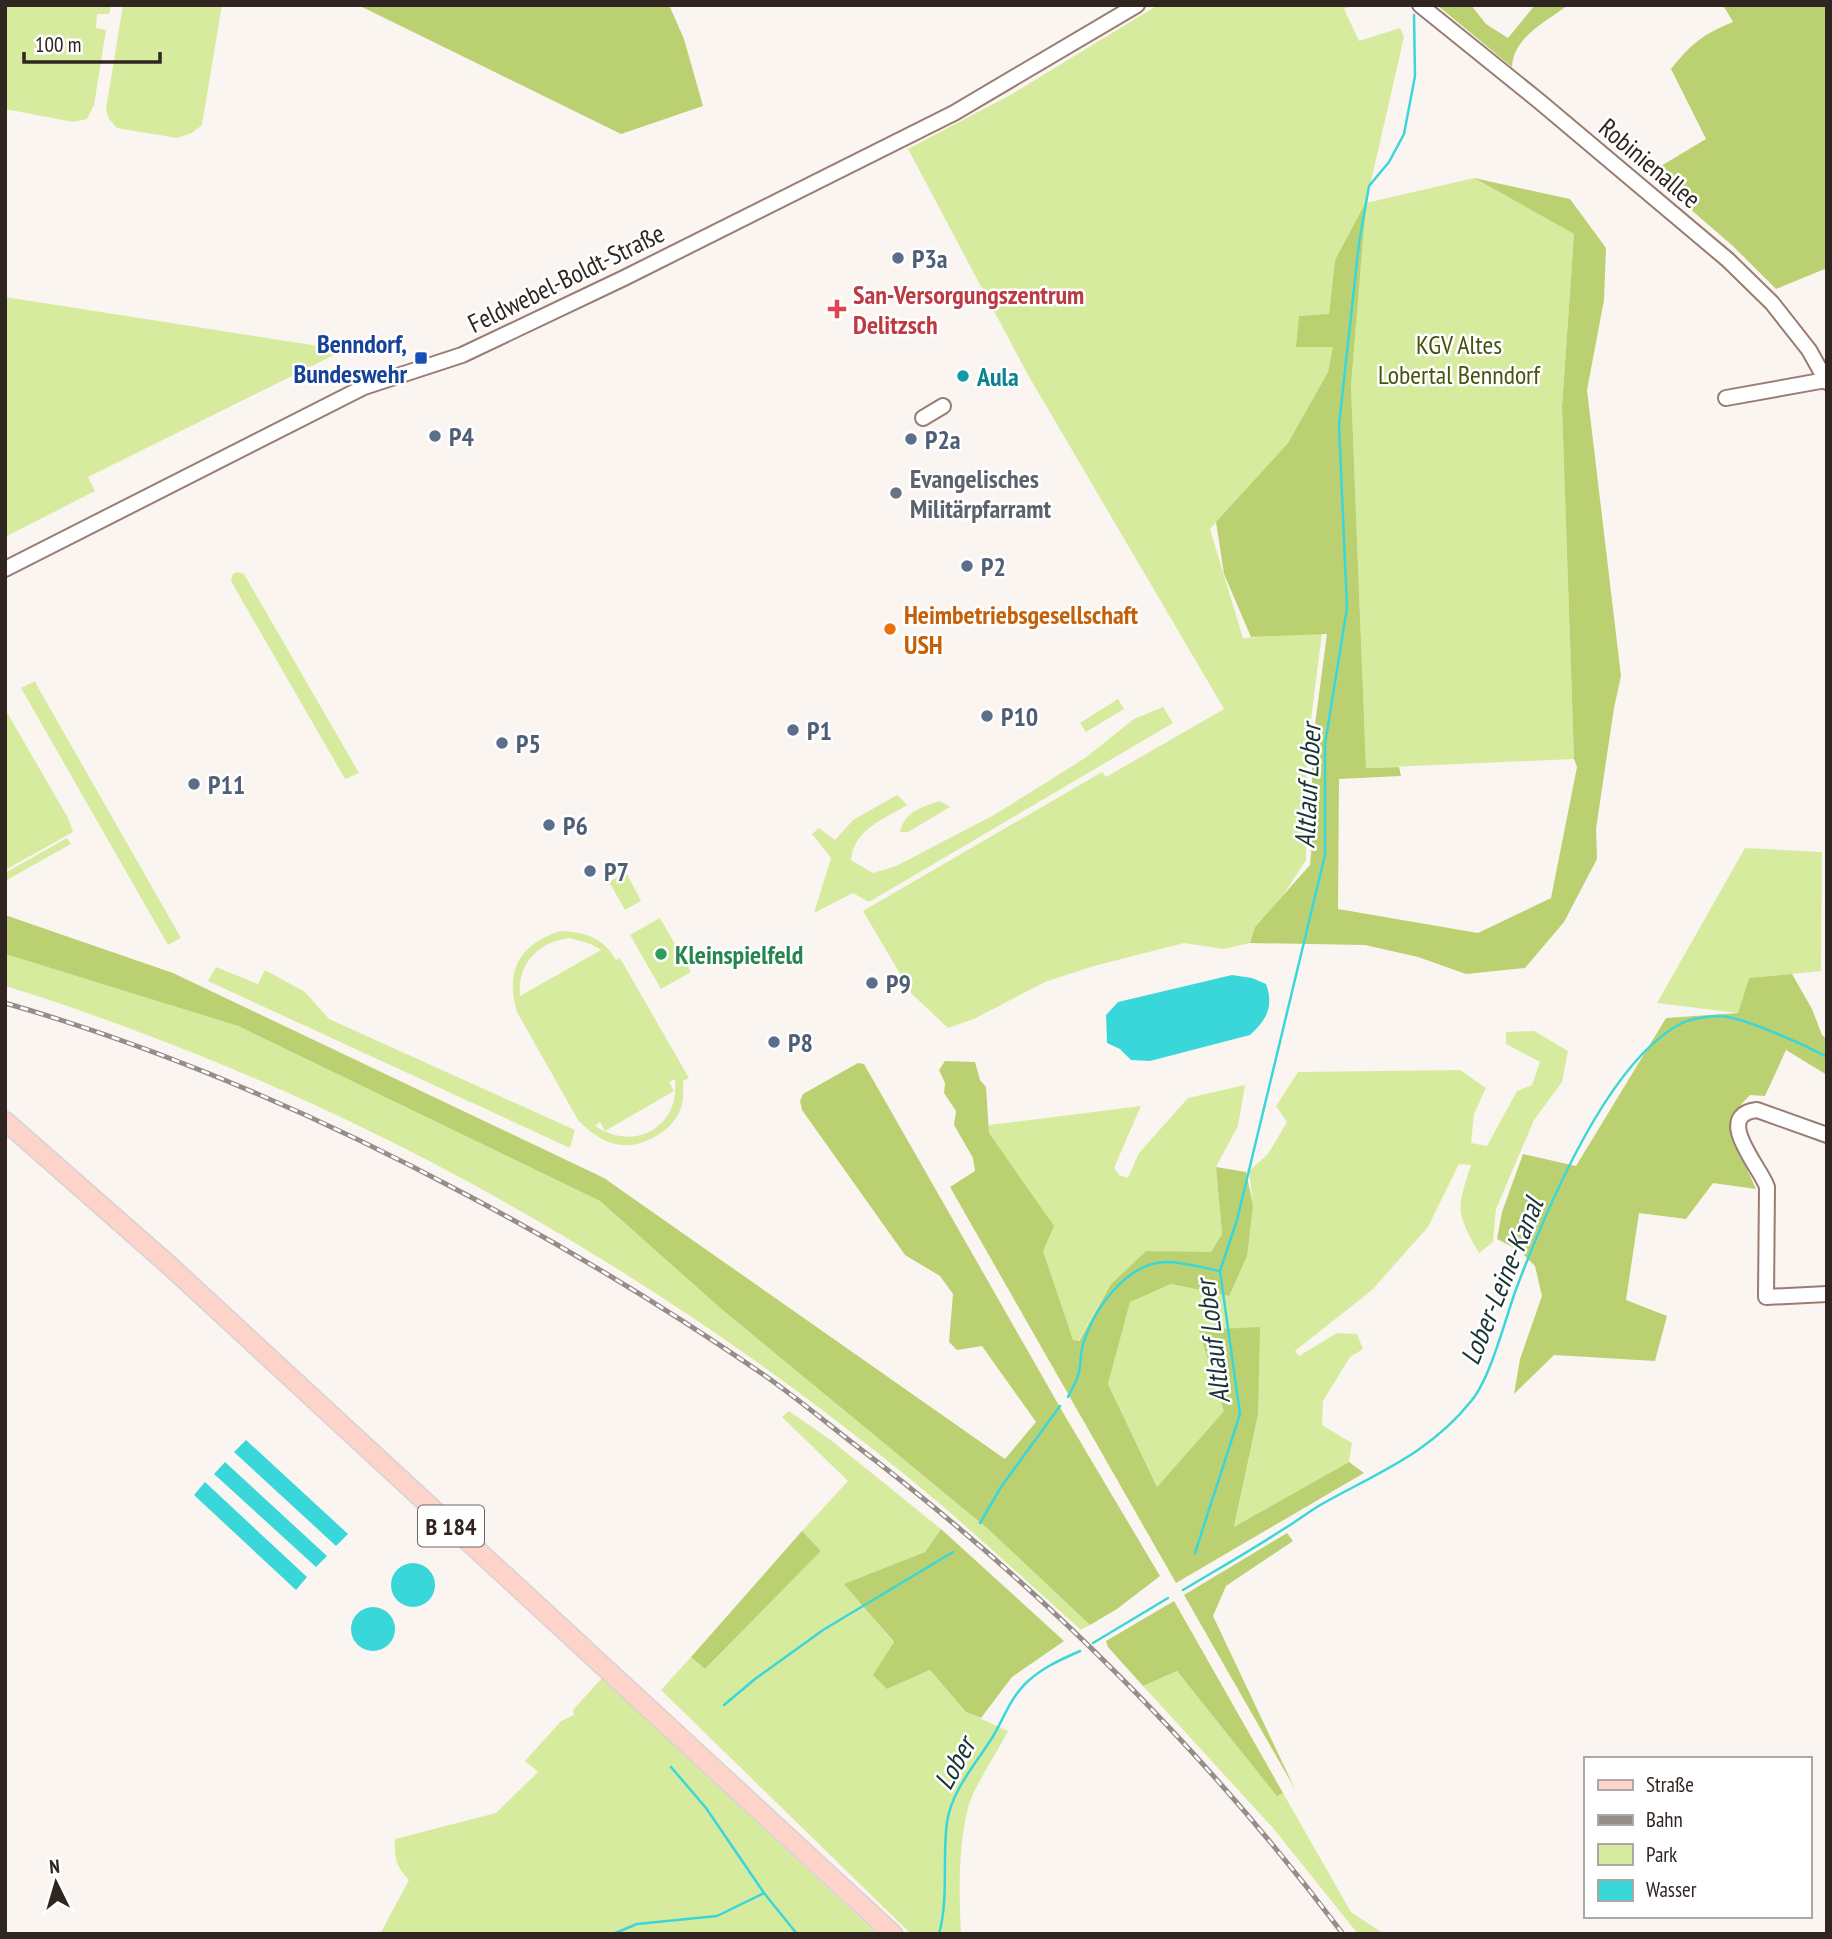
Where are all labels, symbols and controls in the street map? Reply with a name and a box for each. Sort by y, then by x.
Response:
scale bar [24,21,161,65]
text: 100 m [35,31,81,58]
street label: Robinienallee [1592,111,1708,215]
street label: Feldwebel-Boldt-Straße [462,216,670,340]
place label: P3a [912,242,948,275]
marker: P3a [890,250,906,266]
place label: San-Versorgungszentrum Delitzsch [853,278,1084,341]
marker: San-Versorgungszentrum Delitzsch [827,299,847,319]
place label: Benndorf, Bundeswehr [293,327,407,390]
park label: KGV Altes Lobertal Benndorf [1378,328,1541,391]
marker: Benndorf, Bundeswehr [413,350,429,366]
place label: Aula [976,360,1019,393]
marker: Aula [955,368,971,384]
place label: P4 [449,420,474,453]
place label: P2a [925,423,961,456]
marker: P4 [427,428,443,444]
marker: P2a [903,431,919,447]
place label: Evangelisches Militärpfarramt [910,462,1051,525]
marker: Evangelisches Militärpfarramt [888,485,904,501]
place label: P2 [981,550,1006,583]
marker: P2 [959,558,975,574]
place label: Heimbetriebsgesellschaft USH [904,598,1138,661]
marker: Heimbetriebsgesellschaft USH [882,621,898,637]
place label: P10 [1001,700,1038,733]
marker: P10 [979,708,995,724]
place label: P1 [807,714,832,747]
water label: Altlauf Lober [1285,719,1329,849]
marker: P1 [785,722,801,738]
place label: P5 [516,727,541,760]
marker: P5 [494,735,510,751]
place label: P11 [208,768,245,801]
marker: P11 [186,776,202,792]
place label: P6 [563,809,588,842]
marker: P6 [541,817,557,833]
place label: P7 [604,855,629,888]
marker: P7 [582,863,598,879]
place label: Kleinspielfeld [675,938,803,971]
marker: Kleinspielfeld [653,946,669,962]
place label: P9 [886,967,911,1000]
marker: P9 [864,975,880,991]
place label: P8 [788,1026,813,1059]
marker: P8 [766,1034,782,1050]
water label: Lober-Leine-Kanal [1451,1190,1552,1370]
water label: Altlauf Lober [1186,1274,1238,1406]
road number: B 184 [418,1506,484,1546]
water label: Lober [925,1727,985,1796]
legend [1584,1757,1811,1918]
text: Straße [1646,1771,1694,1798]
text: Bahn [1646,1806,1683,1833]
text: Park [1646,1841,1677,1868]
north arrow [21,1848,91,1918]
text: N [48,1854,61,1878]
text: Wasser [1646,1876,1697,1903]

